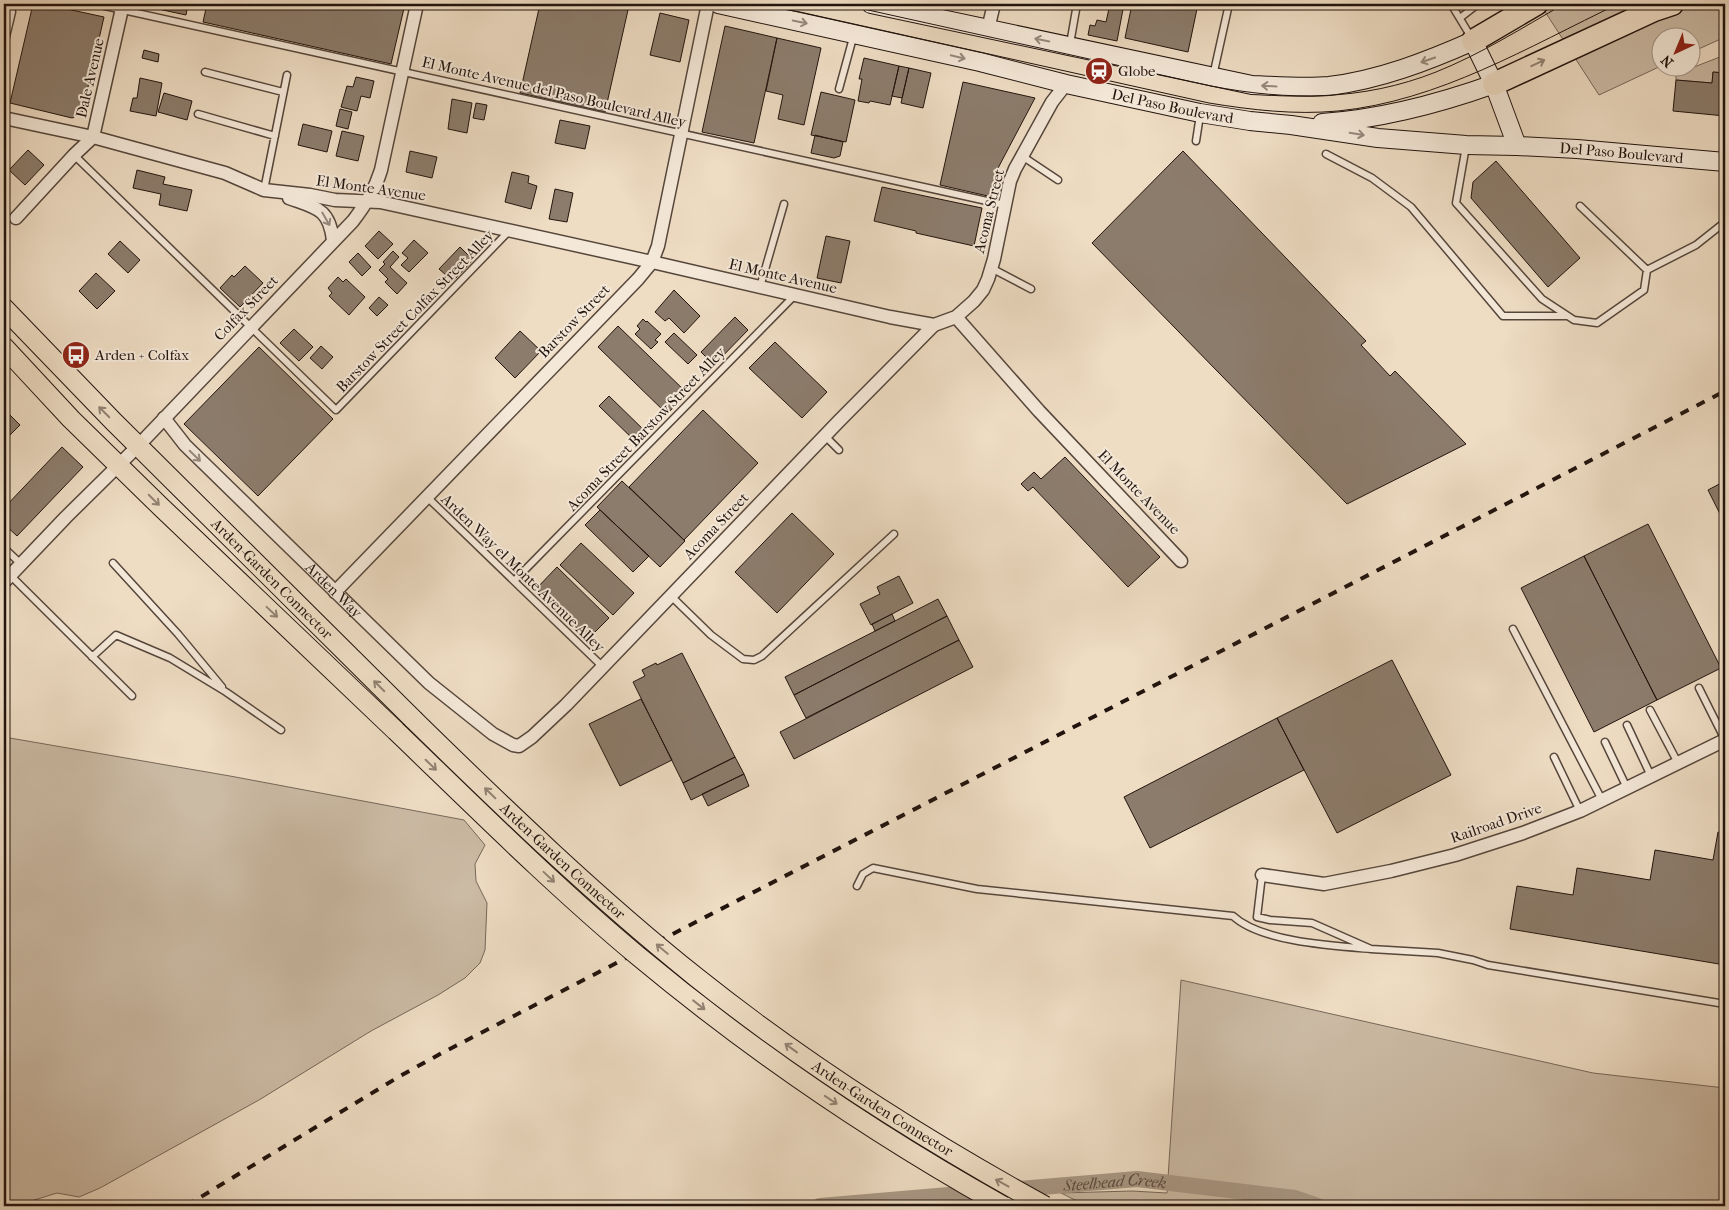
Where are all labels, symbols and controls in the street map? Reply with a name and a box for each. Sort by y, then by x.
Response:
one-way arrow [791,18,807,27]
north arrow [1652,28,1702,78]
one-way arrow [1034,35,1050,44]
street label: Dale Avenue [72,36,108,120]
text: N [1657,51,1677,71]
street label: El Monte Avenue del Paso Boulevard Alley [420,53,689,131]
one-way arrow [950,53,966,62]
station icon: Globe [1084,56,1114,86]
one-way arrow [1421,56,1436,65]
one-way arrow [1530,58,1545,68]
place label: Globe [1118,62,1156,80]
one-way arrow [1262,81,1278,90]
street label: Del Paso Boulevard [1110,85,1236,127]
one-way arrow [1348,130,1364,140]
street label: Del Paso Boulevard [1559,139,1685,167]
street label: Acoma Street [970,166,1008,256]
street label: El Monte Avenue [315,171,428,205]
one-way arrow [322,211,332,225]
street label: Barstow Street Colfax Street Alley [332,225,498,396]
street label: El Monte Avenue [727,255,839,297]
street label: Colfax Street [210,271,282,345]
street label: Barstow Street [534,280,614,362]
bus stop icon: Arden + Colfax [61,340,91,370]
street label: Acoma Street Barstow Street Alley [562,343,730,515]
place label: Arden + Colfax [94,346,189,364]
one-way arrow [97,406,110,418]
street label: El Monte Avenue [1094,446,1184,538]
one-way arrow [189,450,202,462]
street label: Acoma Street [679,488,753,564]
street label: Arden Way el Monte Avenue Alley [437,489,609,657]
one-way arrow [148,494,160,506]
street label: Arden-Garden Connector [207,514,337,643]
street label: Arden Way [301,558,366,622]
one-way arrow [265,606,278,618]
one-way arrow [373,680,385,692]
one-way arrow [425,758,437,771]
one-way arrow [484,787,496,799]
street label: Arden-Garden Connector [496,798,630,923]
street label: Railroad Drive [1448,799,1545,847]
one-way arrow [542,871,555,883]
one-way arrow [656,944,669,955]
one-way arrow [692,999,705,1010]
one-way arrow [784,1043,798,1053]
street label: Arden-Garden Connector [808,1056,957,1161]
one-way arrow [823,1095,837,1105]
water label: Steelhead Creek [1061,1170,1168,1195]
one-way arrow [995,1178,1010,1187]

